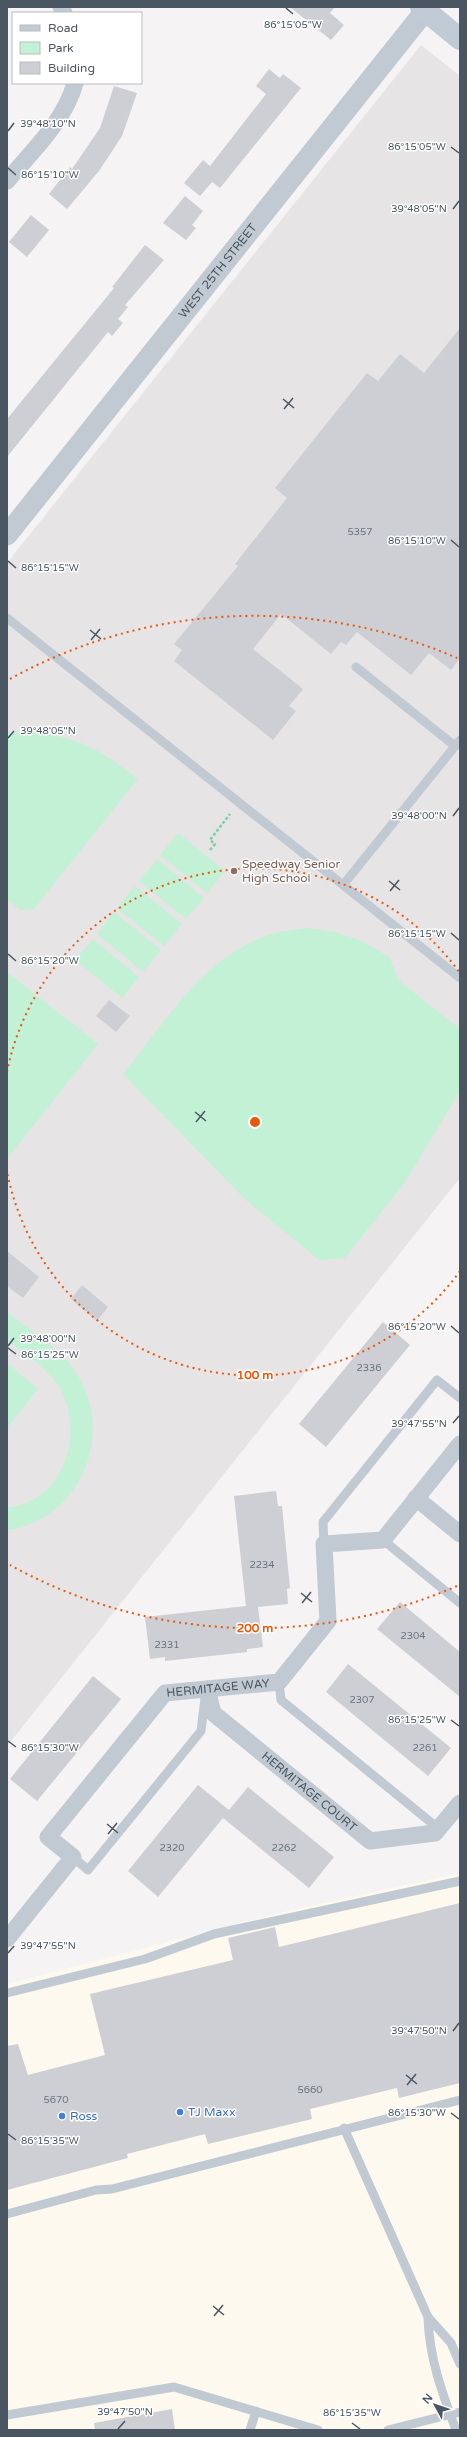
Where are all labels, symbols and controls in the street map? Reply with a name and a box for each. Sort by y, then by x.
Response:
legend [12,12,142,84]
text: 86°15'05"W [264,19,322,31]
text: Road [48,21,78,35]
text: Park [48,41,74,55]
text: Building [48,61,95,75]
text: 39°48'10"N [20,118,76,130]
text: 86°15'05"W [388,141,446,153]
text: 86°15'10"W [21,169,79,181]
text: 39°48'05"N [391,203,447,215]
street label: WEST 25TH STREET [176,220,260,321]
house number: 5357 [347,526,373,538]
text: 86°15'10"W [388,535,446,547]
text: 86°15'15"W [21,562,79,574]
text: 39°48'05"N [20,725,76,737]
text: 39°48'00"N [391,810,447,822]
place label: Speedway Senior High School [242,857,340,885]
marker: Speedway Senior High School [229,866,239,876]
text: 86°15'15"W [388,928,446,940]
text: 86°15'20"W [21,955,79,967]
centre of rings [248,1115,262,1129]
text: 86°15'20"W [388,1321,446,1333]
text: 39°48'00"N [20,1333,76,1345]
text: 86°15'25"W [21,1349,79,1361]
house number: 2336 [356,1362,382,1374]
text: 100 m [237,1368,273,1382]
text: 39°47'55"N [391,1418,447,1430]
house number: 2234 [249,1559,275,1571]
text: 200 m [237,1621,273,1635]
house number: 2304 [400,1630,426,1642]
house number: 2331 [154,1639,180,1651]
street label: HERMITAGE WAY [166,1676,270,1700]
house number: 2307 [349,1694,375,1706]
text: 86°15'25"W [388,1714,446,1726]
text: 86°15'30"W [21,1742,79,1754]
house number: 2261 [412,1742,438,1754]
street label: HERMITAGE COURT [259,1749,360,1835]
house number: 2320 [159,1842,185,1854]
house number: 2262 [271,1842,297,1854]
text: 39°47'55"N [20,1940,76,1952]
text: 39°47'50"N [391,2025,447,2037]
house number: 5660 [297,2084,323,2096]
house number: 5670 [43,2094,69,2106]
place label: TJ Maxx [188,2105,236,2119]
marker: TJ Maxx [175,2107,185,2117]
text: 86°15'30"W [388,2107,446,2119]
place label: Ross [70,2109,98,2123]
marker: Ross [57,2111,67,2121]
text: 86°15'35"W [21,2135,79,2147]
north arrow [415,2385,455,2425]
text: N [420,2391,436,2406]
text: 39°47'50"N [97,2406,153,2418]
text: 86°15'35"W [323,2407,381,2419]

